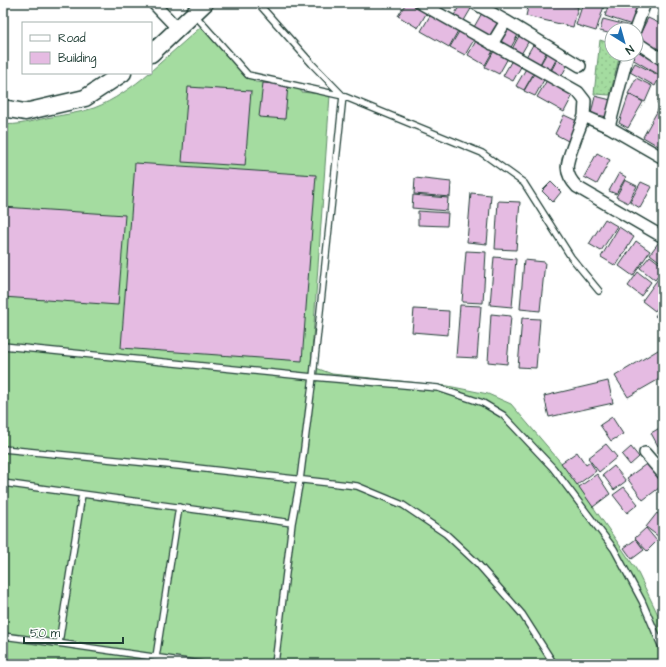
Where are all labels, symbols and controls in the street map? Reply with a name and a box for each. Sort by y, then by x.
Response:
legend [22,22,152,74]
north arrow [604,22,644,62]
text: Road [58,30,86,47]
text: N [622,42,637,58]
text: Building [58,50,96,68]
scale bar [24,619,123,645]
text: 50 m [30,625,61,642]

